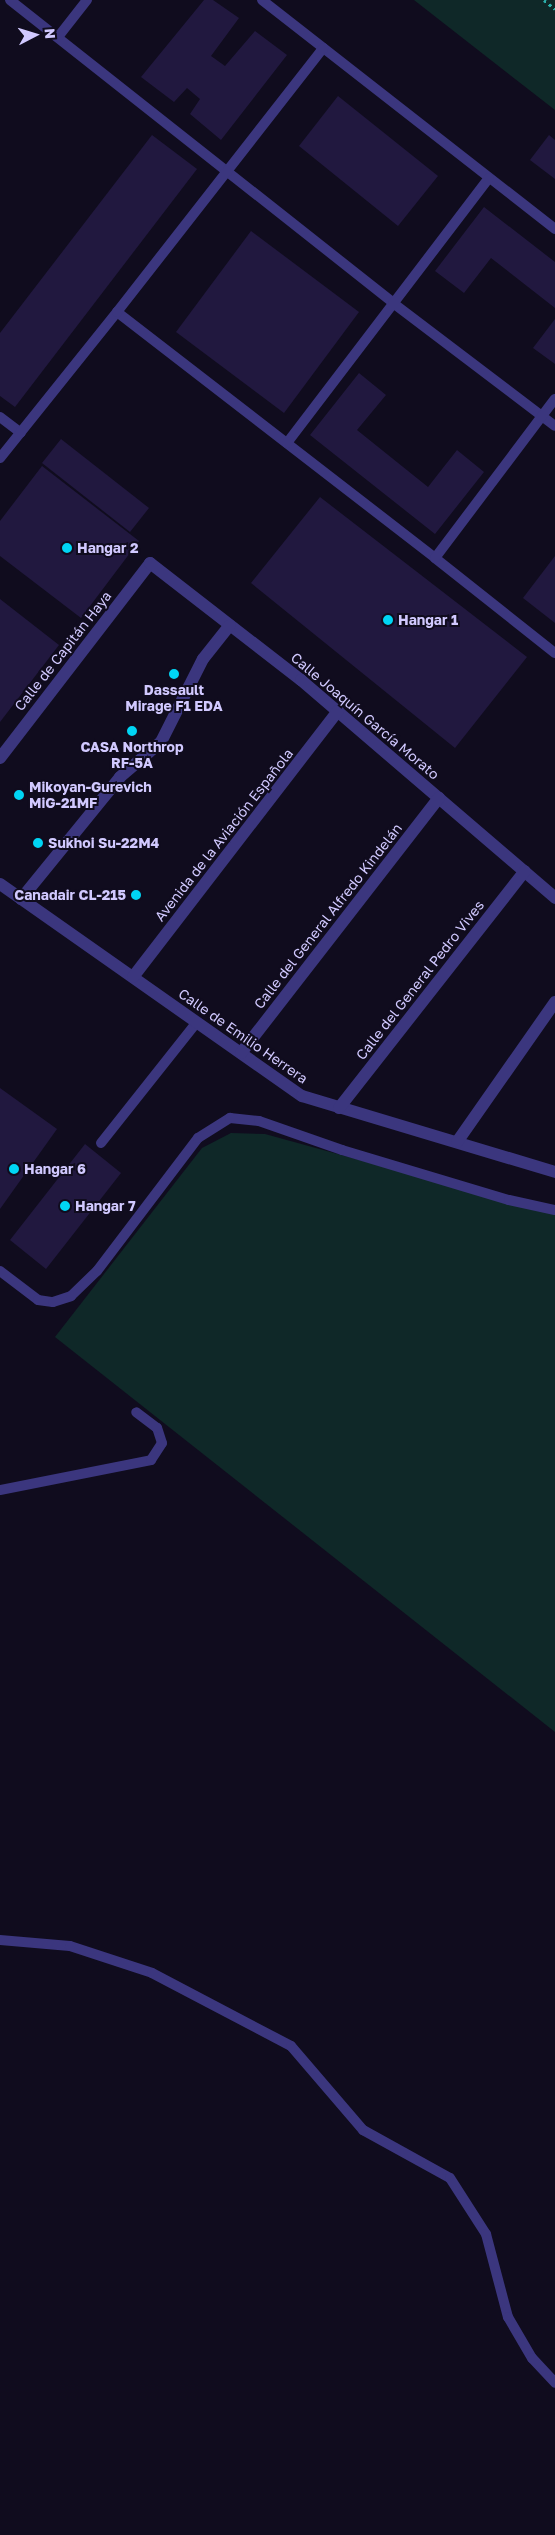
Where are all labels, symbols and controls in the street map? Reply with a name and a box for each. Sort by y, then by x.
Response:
north arrow [10,10,60,60]
text: N [42,28,59,40]
place label: Hangar 2 [77,540,138,556]
marker: Hangar 2 [61,542,73,554]
street label: Calle de Capitán Haya [11,588,115,714]
place label: Hangar 1 [398,612,458,628]
marker: Hangar 1 [382,614,394,626]
street label: Calle Joaquín García Morato [287,649,443,783]
marker: Dassault Mirage F1 EDA [168,668,180,680]
place label: Dassault Mirage F1 EDA [125,682,223,714]
marker: CASA Northrop RF-5A [126,725,138,737]
place label: CASA Northrop RF-5A [80,739,184,772]
street label: Avenida de la Aviación Española [151,745,297,925]
place label: Mikoyan-Gurevich MiG-21MF [29,779,152,812]
marker: Mikoyan-Gurevich MiG-21MF [13,789,25,801]
street label: Calle del General Alfredo Kindelán [250,820,406,1012]
place label: Sukhoi Su-22M4 [48,835,159,851]
marker: Sukhoi Su-22M4 [32,837,44,849]
place label: Canadair CL-215 [14,887,126,903]
marker: Canadair CL-215 [130,889,142,901]
street label: Calle del General Pedro Vives [353,897,487,1063]
street label: Calle de Emilio Herrera [175,985,311,1087]
place label: Hangar 6 [24,1161,86,1177]
marker: Hangar 6 [8,1163,20,1175]
place label: Hangar 7 [75,1198,136,1214]
marker: Hangar 7 [59,1200,71,1212]

